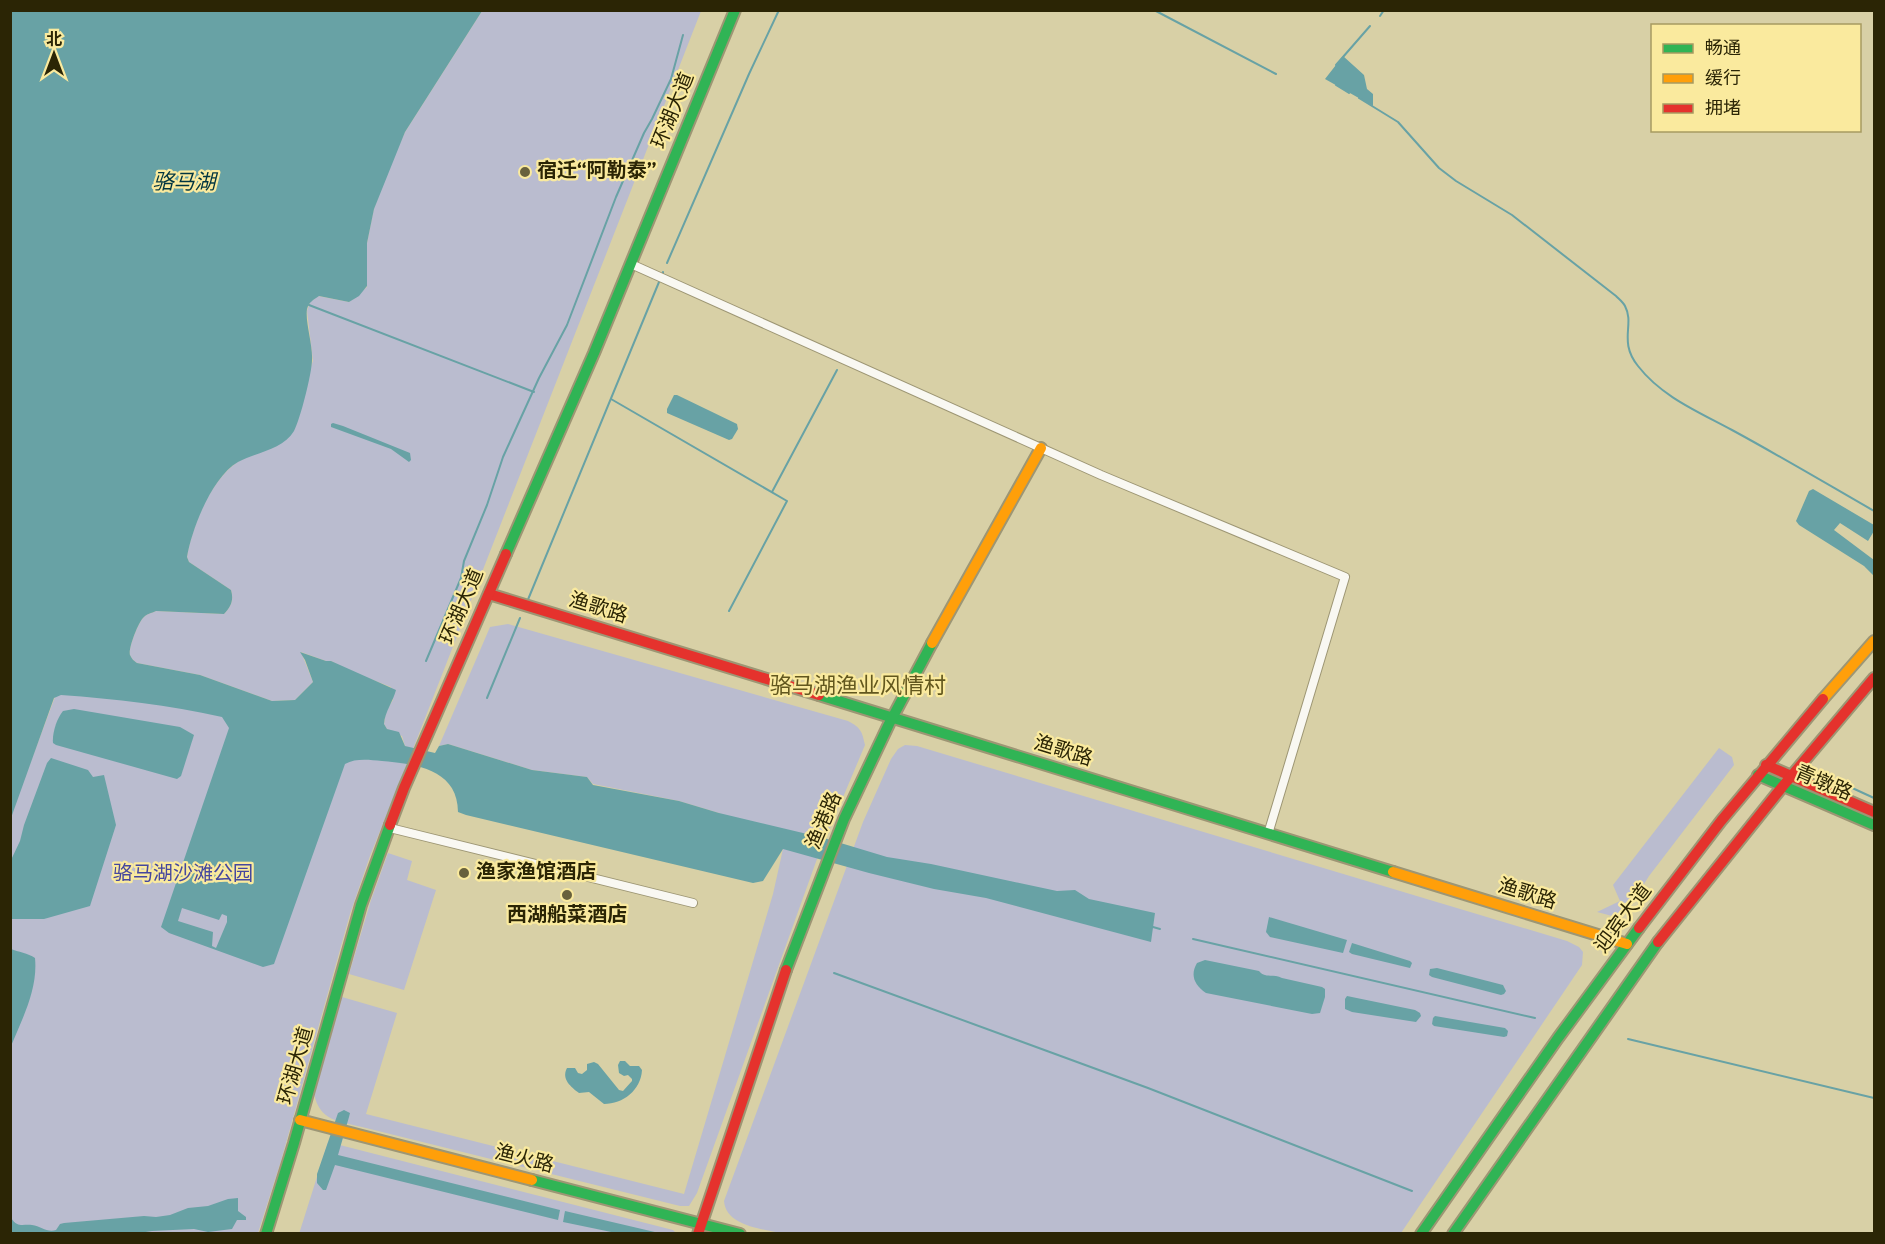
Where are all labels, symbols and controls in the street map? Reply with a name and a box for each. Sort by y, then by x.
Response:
north arrow [24,24,84,84]
legend [1651,24,1861,132]
text: 北 [46,31,62,51]
text: 畅通 [1705,38,1741,61]
text: 缓行 [1705,68,1741,91]
street label: 环湖大道 [647,69,701,153]
text: 拥堵 [1705,98,1741,121]
place label: 宿迁“阿勒泰” [537,159,656,185]
marker: 宿迁“阿勒泰” [518,165,532,179]
water label: 骆马湖 [153,170,218,197]
street label: 环湖大道 [435,565,491,649]
street label: 渔歌路 [566,588,630,630]
district label: 骆马湖渔业风情村 [770,674,946,701]
street label: 渔歌路 [1031,731,1095,773]
street label: 青墩路 [1790,760,1856,808]
street label: 渔港路 [801,788,849,854]
place label: 渔家渔馆酒店 [476,860,596,886]
park label: 骆马湖沙滩公园 [113,862,253,888]
marker: 渔家渔馆酒店 [457,866,471,880]
street label: 渔歌路 [1495,874,1559,916]
street label: 迎宾大道 [1590,879,1658,959]
marker: 西湖船菜酒店 [560,888,574,902]
place label: 西湖船菜酒店 [507,903,627,929]
street label: 环湖大道 [273,1024,321,1108]
street label: 渔火路 [492,1140,556,1180]

